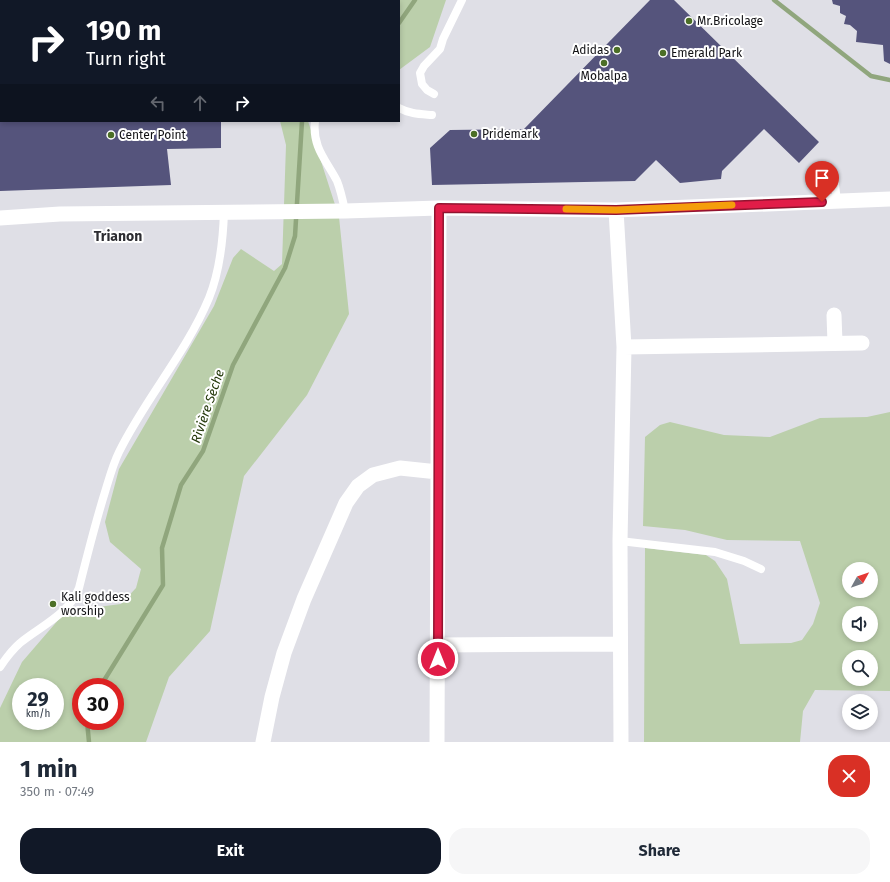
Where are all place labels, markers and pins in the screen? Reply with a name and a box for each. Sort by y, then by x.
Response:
place label: Mr.Bricolage [697,14,763,28]
marker: Mr.Bricolage [684,16,694,26]
place label: Adidas [572,43,609,57]
marker: Adidas [612,45,622,55]
place label: Emerald Park [671,46,743,60]
marker: Emerald Park [658,48,668,58]
marker: Mobalpa [599,58,609,68]
place label: Mobalpa [581,69,627,83]
place label: Pridemark [482,127,539,141]
place label: Center Point [119,128,187,142]
marker: Pridemark [469,129,479,139]
marker: Center Point [106,130,116,140]
pin [805,161,839,202]
place label: Kali goddess worship [61,590,130,618]
marker: Kali goddess worship [48,599,58,609]

